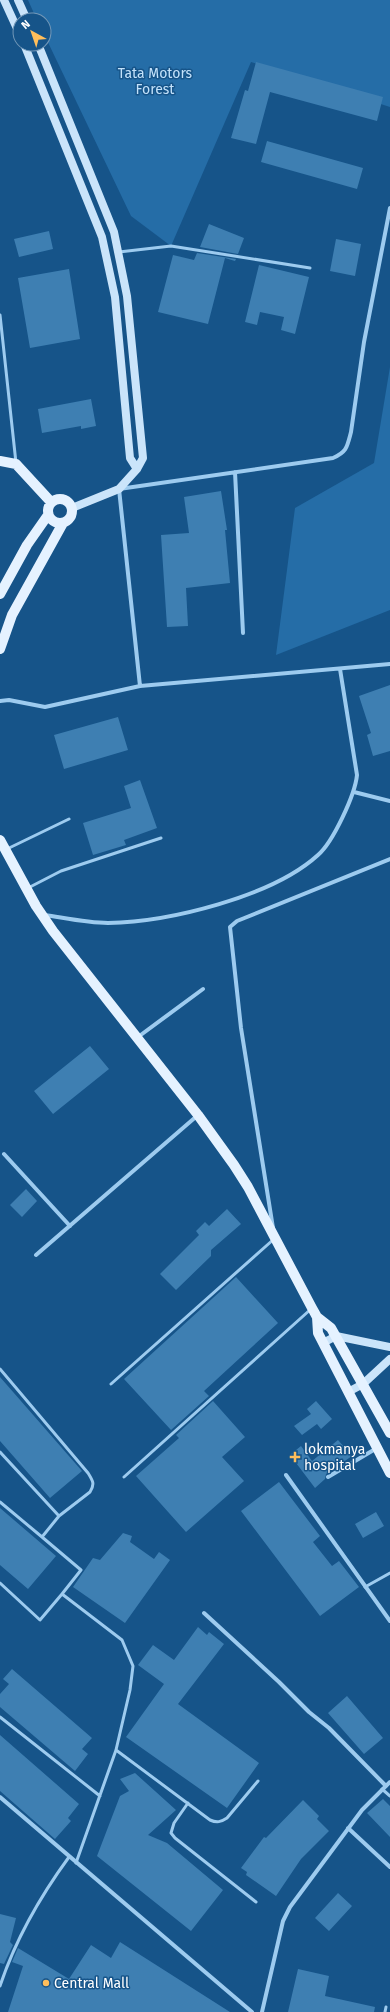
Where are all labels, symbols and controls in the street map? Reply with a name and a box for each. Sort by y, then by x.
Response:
north arrow [12,12,52,52]
text: N [19,17,33,32]
park label: Tata Motors Forest [118,65,193,98]
place label: lokmanya hospital [304,1441,365,1474]
marker: lokmanya hospital [289,1451,301,1463]
place label: Central Mall [54,1975,129,1992]
marker: Central Mall [41,1978,51,1988]

